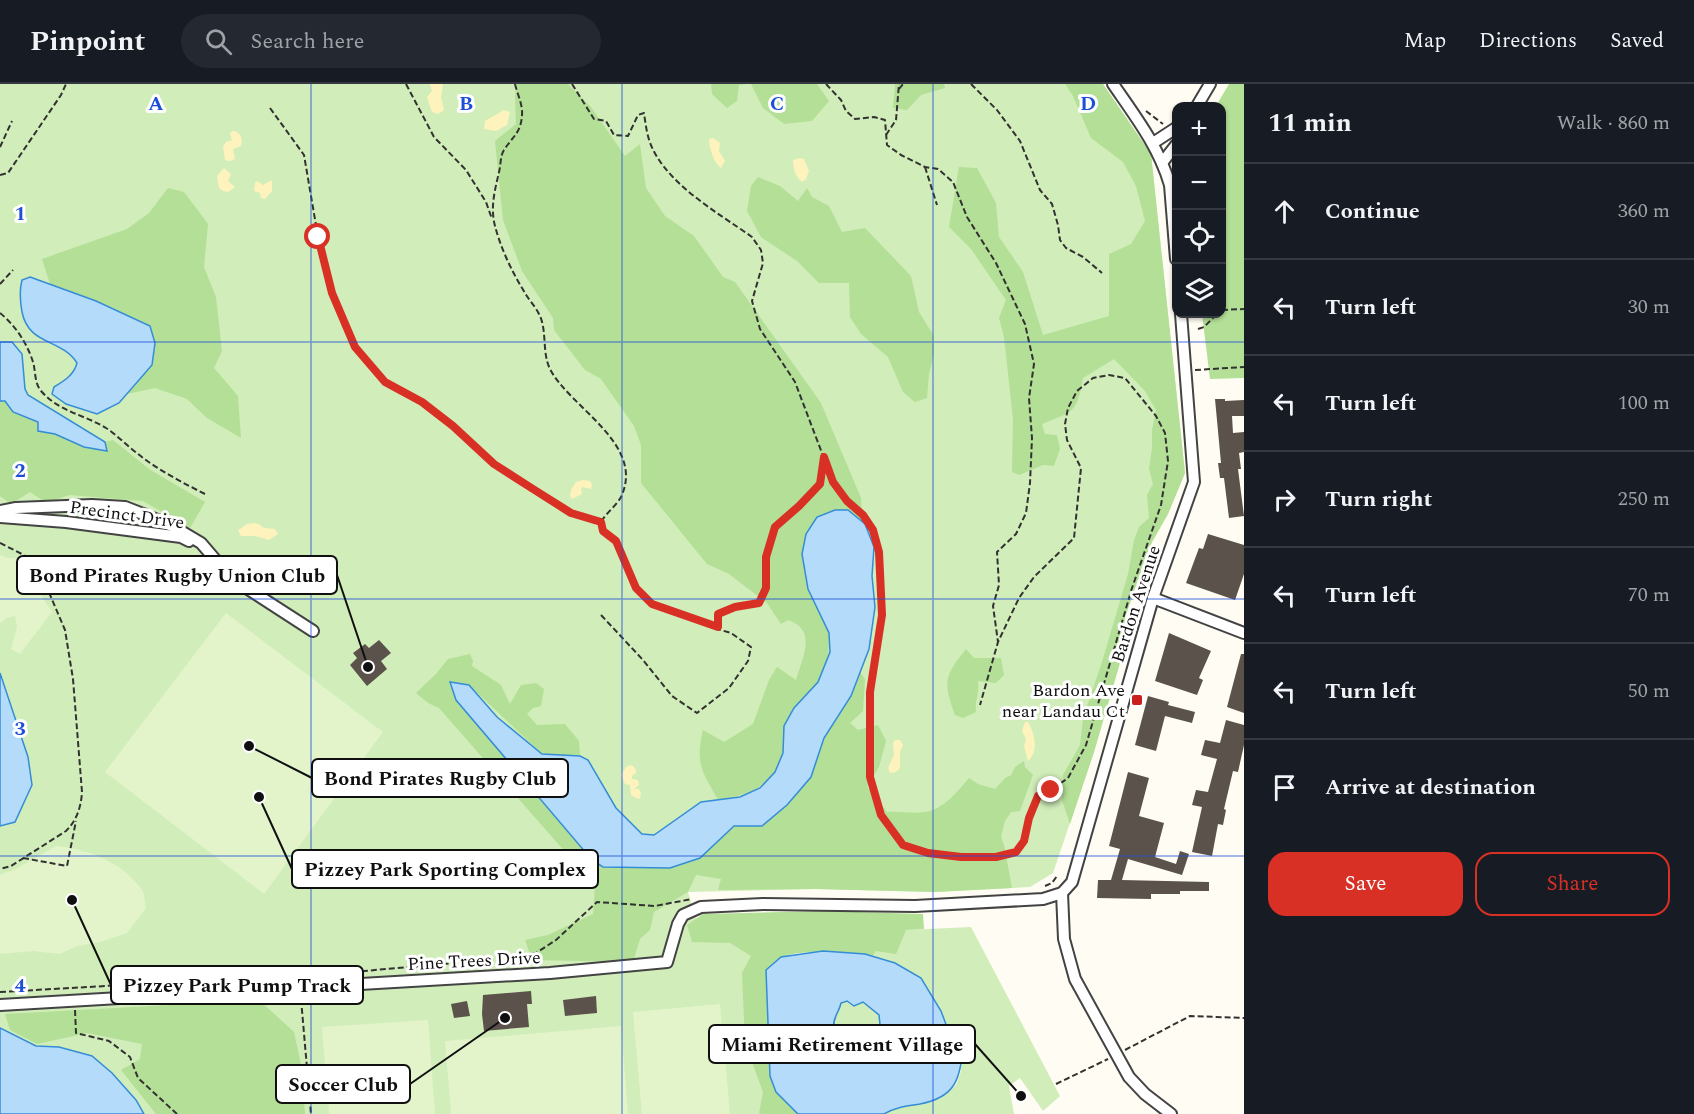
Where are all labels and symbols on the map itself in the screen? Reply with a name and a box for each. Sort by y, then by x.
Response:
text: A [148,89,164,119]
text: B [459,89,473,119]
text: C [770,89,784,119]
text: D [1080,89,1096,119]
text: 1 [14,199,26,229]
route start [304,223,330,249]
text: 2 [14,456,26,486]
street label: Precinct Drive [68,494,186,536]
street label: Bardon Avenue [1104,542,1168,666]
callout: Bond Pirates Rugby Union Club [17,556,337,594]
text: Bond Pirates Rugby Union Club [29,561,325,591]
place label: Bardon Ave near Landau Ct [1002,677,1125,725]
marker: Bardon Ave near Landau Ct [1130,693,1144,707]
text: 3 [14,714,26,744]
callout: Bond Pirates Rugby Club [312,759,568,797]
text: Bond Pirates Rugby Club [324,764,556,794]
route end [1037,776,1063,802]
callout: Pizzey Park Sporting Complex [292,850,598,888]
text: Pizzey Park Sporting Complex [304,855,586,885]
street label: Pine Trees Drive [407,944,541,978]
callout: Pizzey Park Pump Track [111,966,363,1004]
text: 4 [14,971,26,1001]
text: Pizzey Park Pump Track [123,971,351,1001]
callout: Miami Retirement Village [709,1025,975,1063]
text: Miami Retirement Village [721,1030,963,1060]
callout: Soccer Club [276,1065,410,1103]
text: Soccer Club [288,1070,398,1100]

